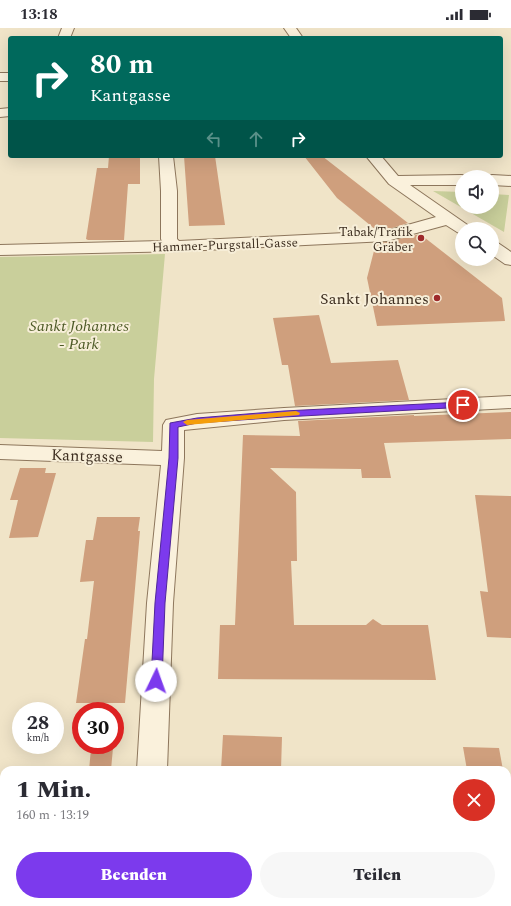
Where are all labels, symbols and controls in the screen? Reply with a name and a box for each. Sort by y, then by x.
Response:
text: 13:18 [20,3,58,26]
text: 80 m [90,43,154,86]
icon: right [24,52,76,104]
text: Kantgasse [90,82,171,109]
icon: left [203,128,225,150]
icon: ahead [245,128,267,150]
icon: right [287,128,309,150]
map controls [455,170,499,266]
button: sound [455,170,499,214]
place label: Tabak/Trafik Gräber [339,222,413,257]
button: search [455,222,499,266]
street label: Hammer-Purgstall-Gasse [152,232,298,258]
marker: Tabak/Trafik Gräber [416,233,426,243]
place label: Sankt Johannes [320,287,429,311]
marker: Sankt Johannes [432,293,442,303]
park label: Sankt Johannes - Park [29,314,129,356]
pin [446,388,480,422]
icon: arrive [452,394,474,416]
street label: Kantgasse [51,443,123,469]
position arrow [135,660,177,702]
speed limit sign: 30 [72,702,124,754]
text: 28 [27,708,49,738]
text: km/h [27,730,49,746]
text: 1 Min. [16,772,91,808]
button: close [453,779,495,821]
text: 160 m · 13:19 [16,805,89,825]
button: Beenden [16,852,252,898]
button: Teilen [260,852,495,898]

